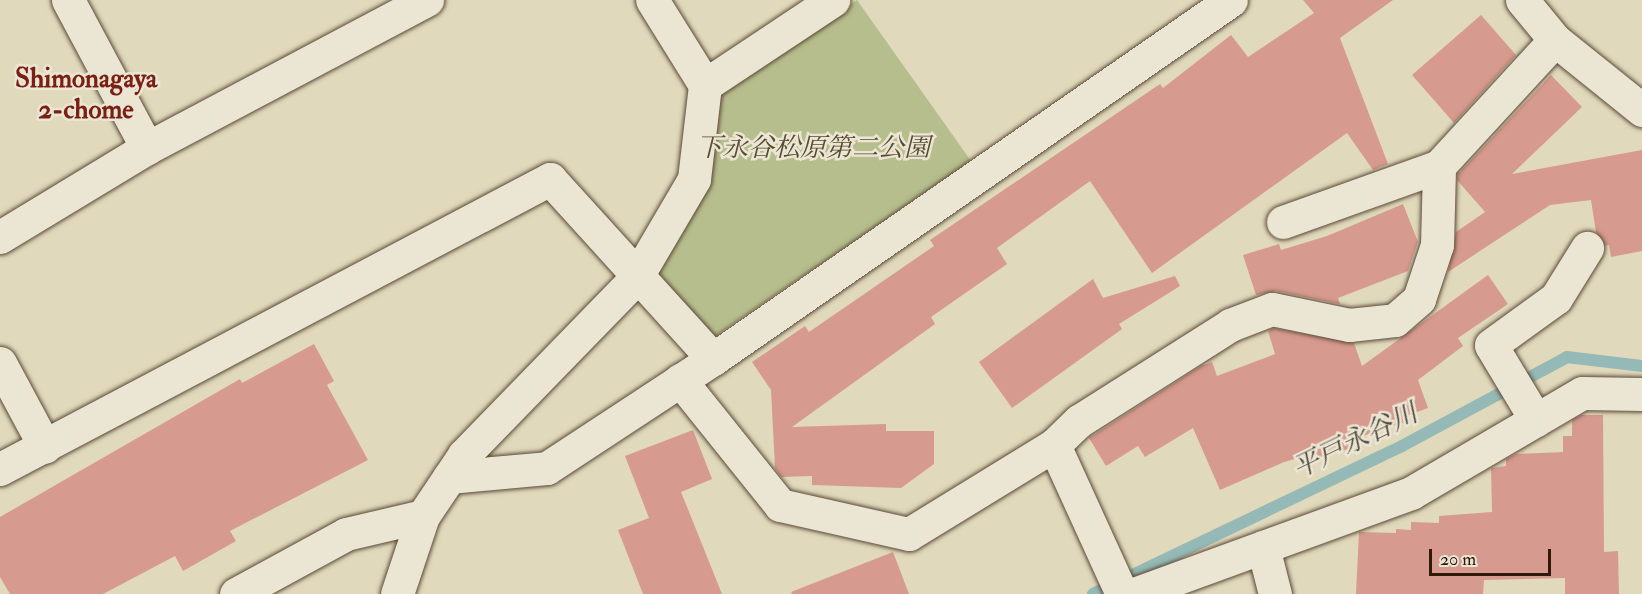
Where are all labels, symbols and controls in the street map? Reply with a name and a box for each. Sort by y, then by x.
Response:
district label: Shimonagaya 2-chome [15,62,157,125]
park label: 下永谷松原第二公園 [696,133,930,165]
water label: 平戸永谷川 [1287,397,1423,485]
scale bar [1432,537,1554,575]
text: 20 m [1440,548,1476,571]

